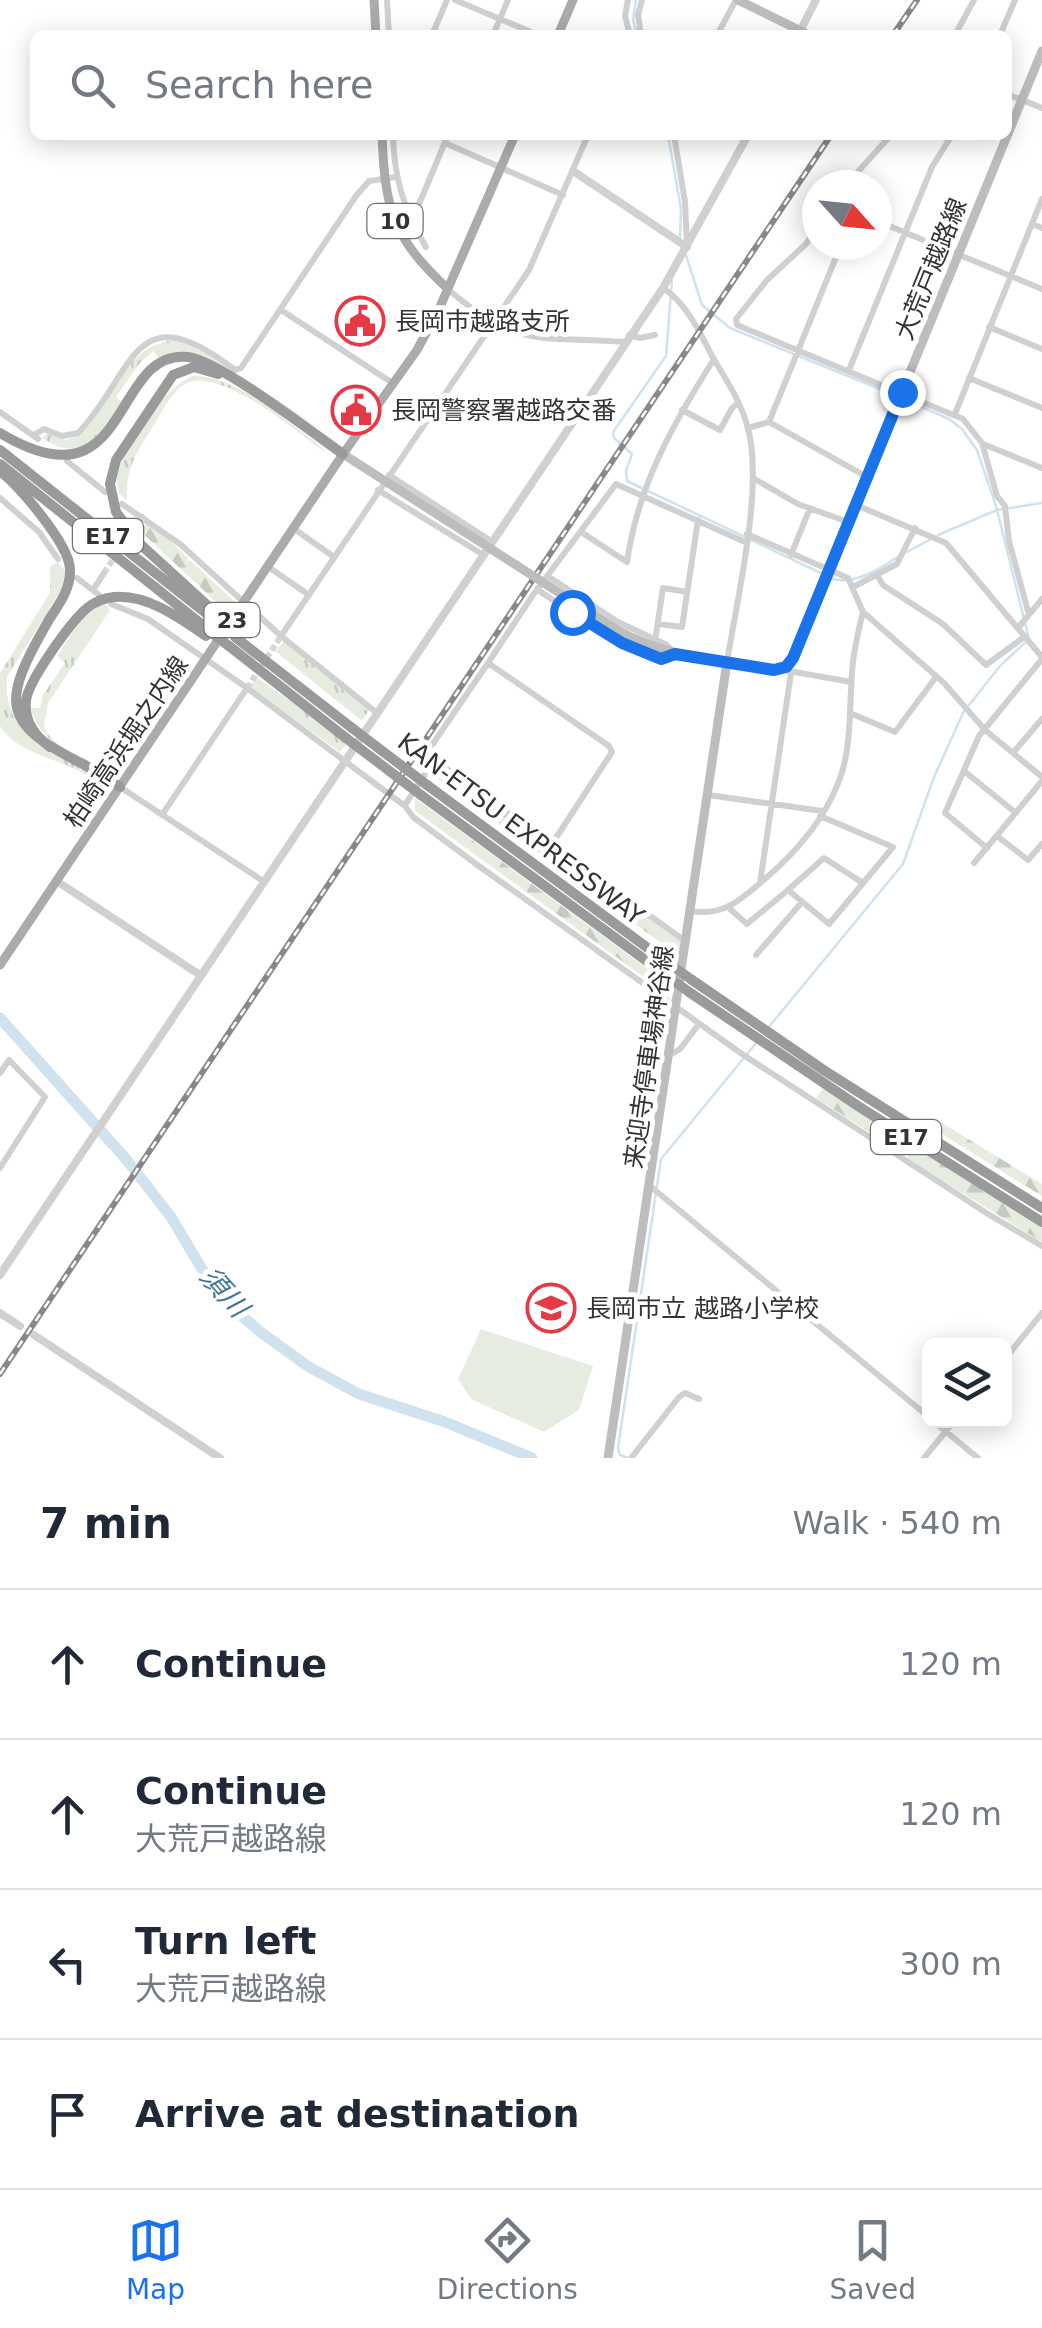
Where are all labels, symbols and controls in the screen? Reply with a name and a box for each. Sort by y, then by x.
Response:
search box [30,30,1012,140]
icon: search [65,58,120,113]
text: Search here [145,63,373,107]
north arrow [802,170,892,260]
street label: 大荒戸越路線 [889,194,973,344]
road number: 10 [368,204,422,238]
public building icon: 長岡市越路支所 [334,295,386,347]
place label: 長岡市越路支所 [395,307,570,336]
route end [880,370,926,416]
public building icon: 長岡警察署越路交番 [330,384,382,436]
place label: 長岡警察署越路交番 [391,396,616,425]
road number: E17 [73,519,143,553]
route start [550,590,596,636]
road number: 23 [204,603,260,637]
street label: 柏崎高浜堀之内線 [58,651,194,833]
street label: KAN-ETSU EXPRESSWAY [392,727,650,931]
street label: 来迎寺停車場神谷線 [619,944,679,1170]
road number: E17 [871,1120,941,1154]
water label: 須川 [193,1260,257,1326]
school or university icon: 長岡市立 越路小学校 [525,1282,577,1334]
place label: 長岡市立 越路小学校 [586,1294,819,1323]
map controls [922,1338,1012,1428]
button: layers [922,1338,1012,1428]
text: 7 min [40,1499,172,1548]
text: Walk · 540 m [792,1504,1002,1542]
icon: ahead [40,1637,95,1692]
text: Continue [135,1642,327,1686]
text: 120 m [900,1645,1002,1683]
text: Continue [135,1769,327,1813]
icon: ahead [40,1787,95,1842]
text: 120 m [900,1795,1002,1833]
text: 大荒戸越路線 [135,1820,327,1858]
text: Turn left [135,1919,316,1963]
icon: left [40,1937,95,1992]
text: 300 m [900,1945,1002,1983]
text: 大荒戸越路線 [135,1970,327,2008]
icon: arrive [40,2087,95,2142]
text: Arrive at destination [135,2092,580,2136]
tab: Map [126,2213,185,2306]
tab: Directions [437,2213,578,2306]
tab: Saved [830,2213,916,2306]

